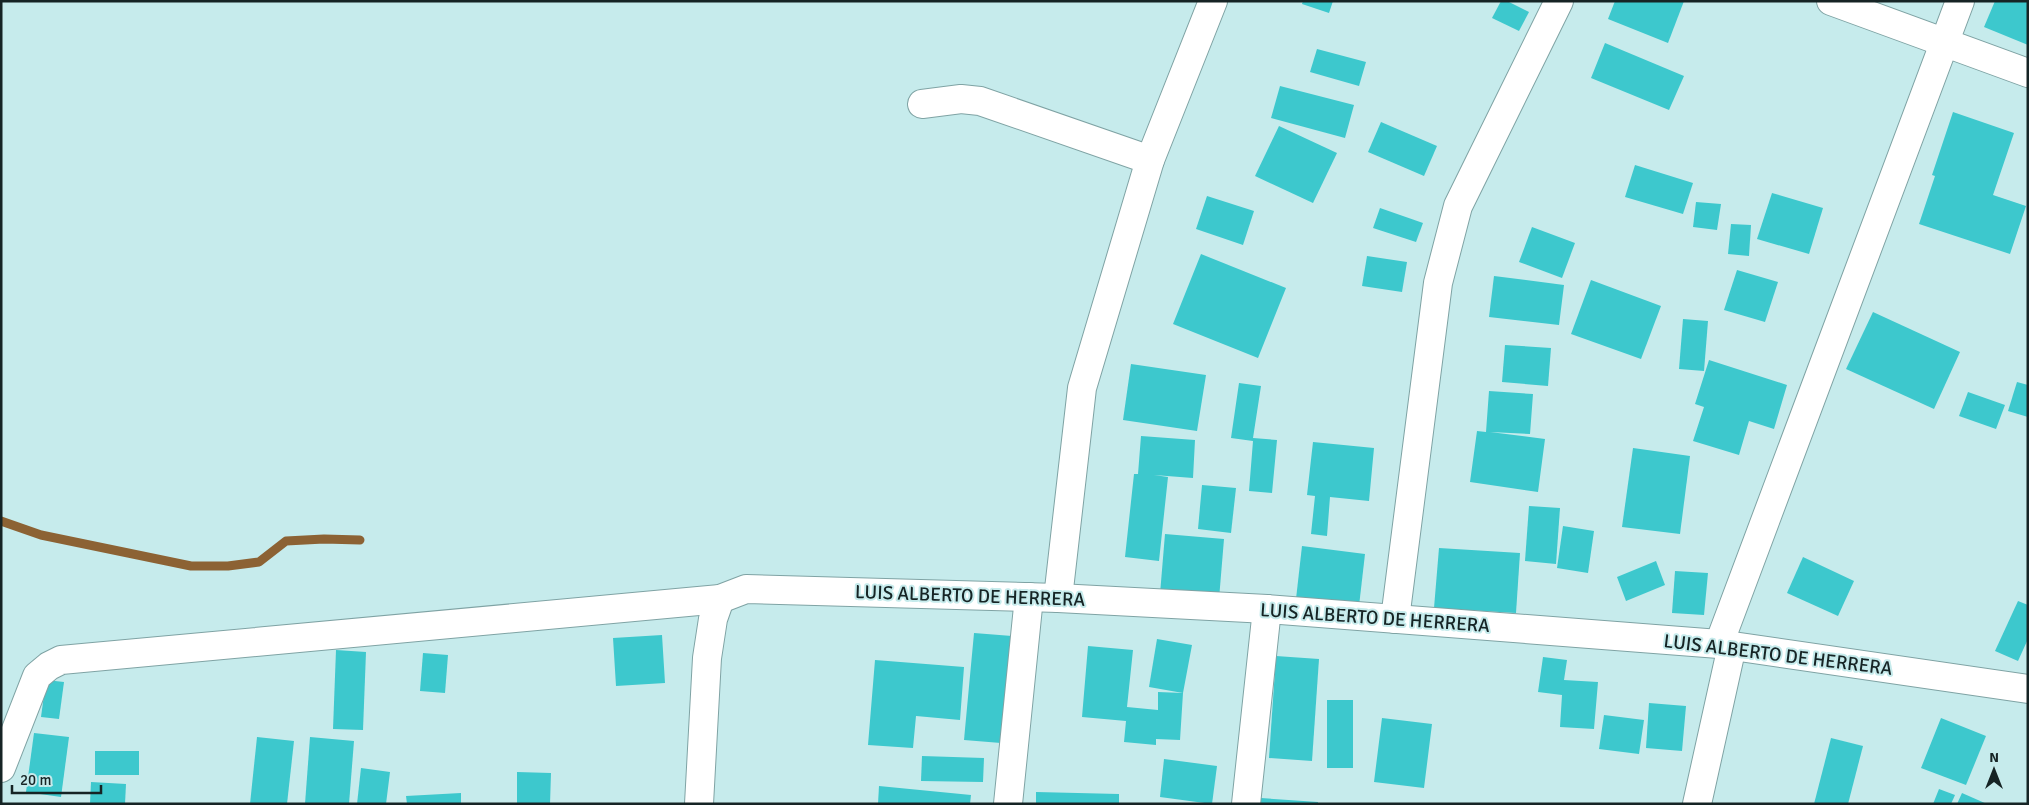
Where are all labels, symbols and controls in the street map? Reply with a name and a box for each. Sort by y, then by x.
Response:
street label: LUIS ALBERTO DE HERRERA [855,580,1086,612]
street label: LUIS ALBERTO DE HERRERA [1259,598,1491,638]
street label: LUIS ALBERTO DE HERRERA [1662,629,1894,681]
north arrow [1969,745,2019,795]
text: N [1989,749,1999,766]
scale bar [12,762,101,794]
text: 20 m [20,771,51,789]

